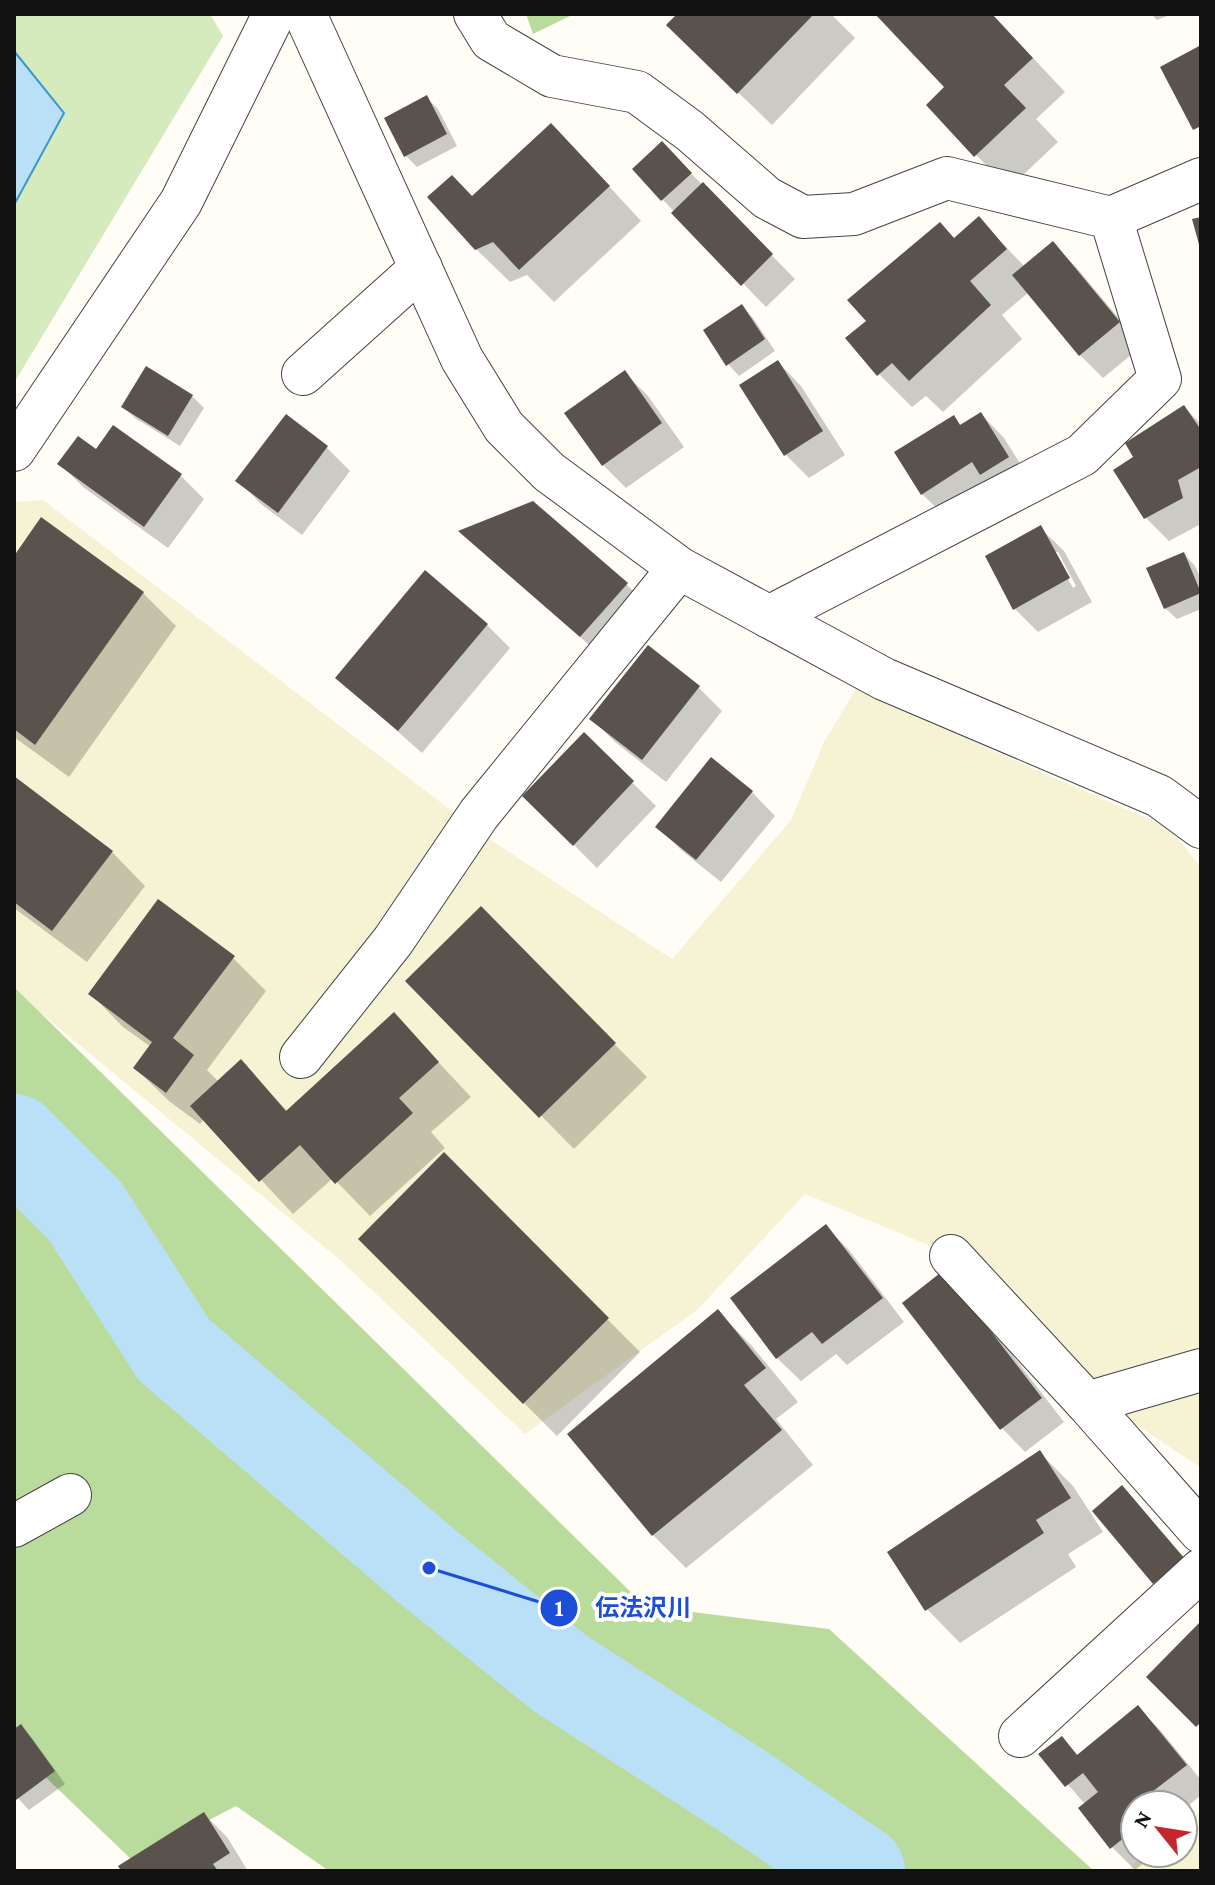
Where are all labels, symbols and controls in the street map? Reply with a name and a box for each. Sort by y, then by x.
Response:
callout: 伝法沢川 [539,1584,707,1632]
text: 1 [555,1594,564,1621]
text: 伝法沢川 [595,1594,691,1621]
north arrow [1119,1789,1199,1869]
text: N [1128,1807,1157,1832]

